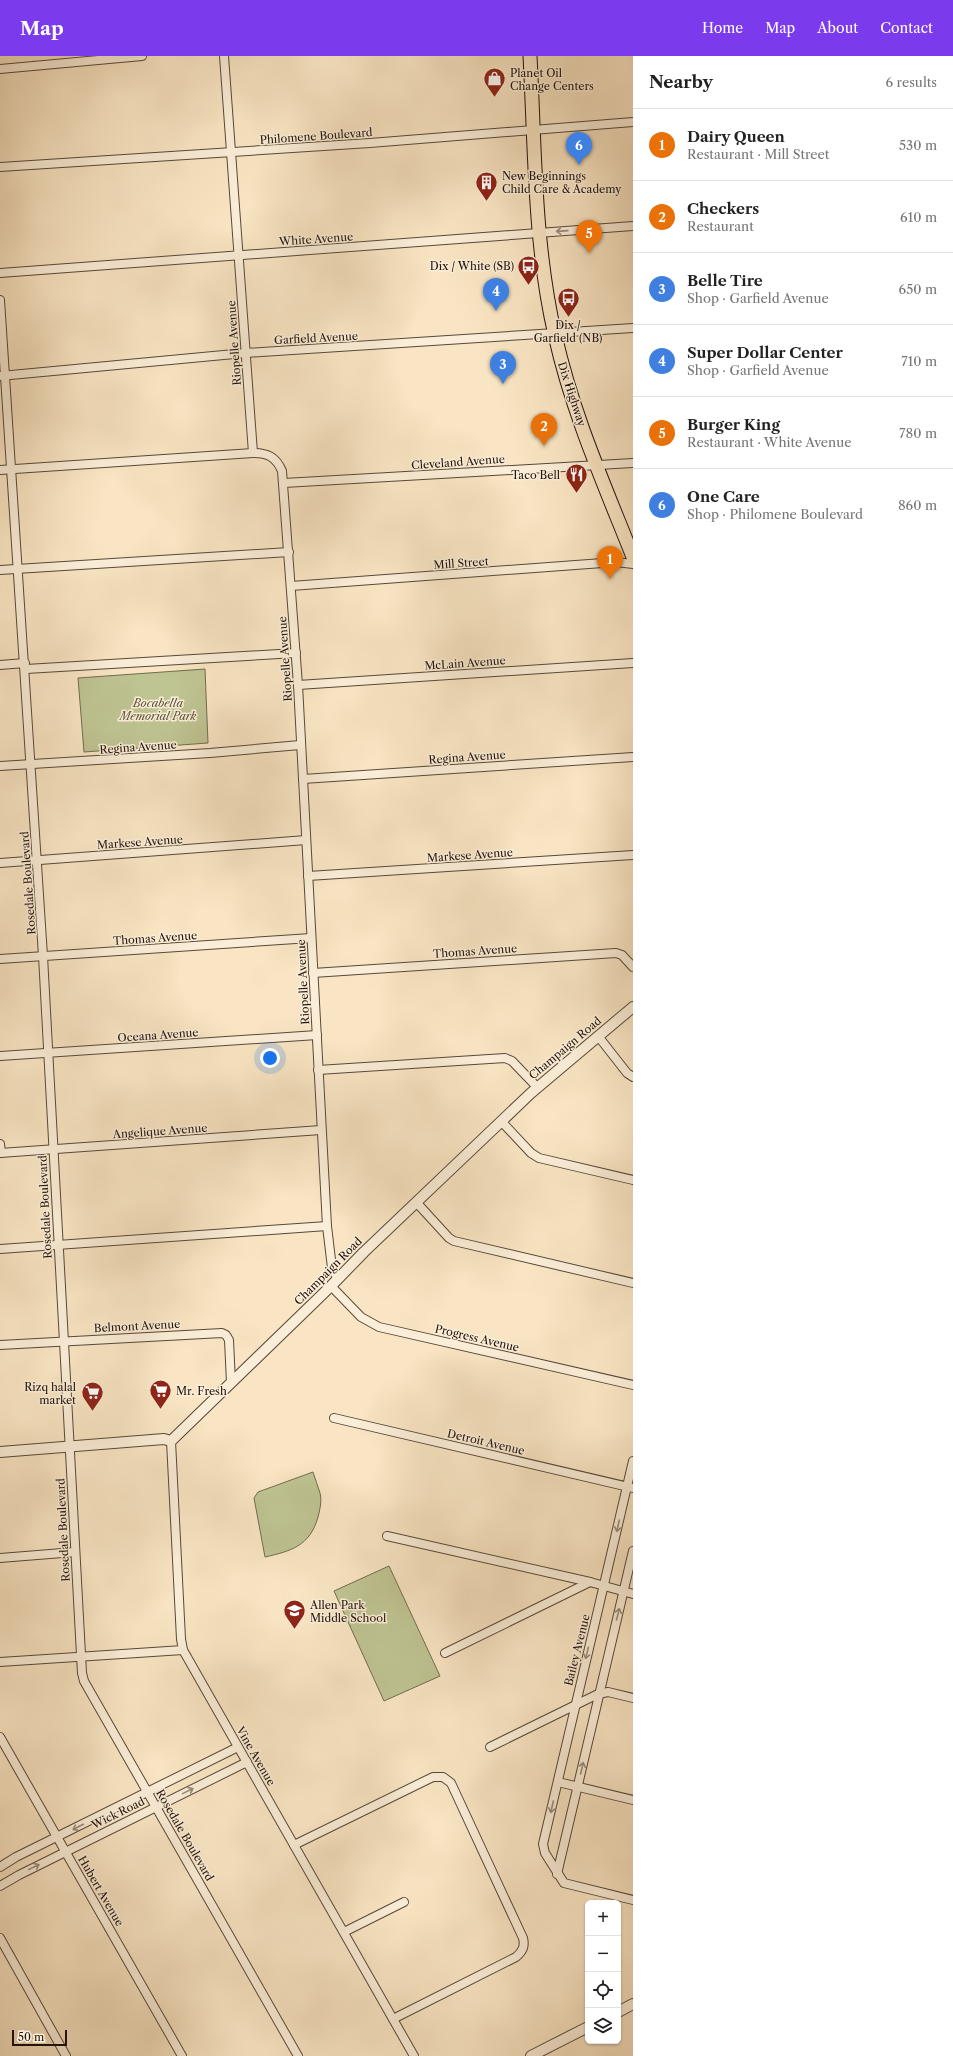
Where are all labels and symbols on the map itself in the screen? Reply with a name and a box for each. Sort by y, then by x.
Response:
shop icon: Planet Oil Change Centers [481,66,507,99]
place label: Planet Oil Change Centers [510,66,594,93]
street label: Philomene Boulevard [259,125,373,147]
pin: 6 [566,132,592,165]
building icon: New Beginnings Child Care & Academy [473,169,499,202]
place label: New Beginnings Child Care & Academy [502,169,622,196]
pin: 5 [576,220,602,253]
one-way arrow [556,227,569,234]
street label: White Avenue [278,229,353,249]
bus stop icon: Dix / White (SB) [516,253,542,286]
place label: Dix / White (SB) [430,259,514,273]
pin: 4 [483,278,509,311]
bus stop icon: Dix / Garfield (NB) [555,286,581,319]
street label: Riopelle Avenue [224,300,244,386]
place label: Dix / Garfield (NB) [534,318,602,345]
street label: Garfield Avenue [274,329,358,347]
pin: 3 [490,351,516,384]
street label: Dix Highway [555,360,589,429]
pin: 2 [531,413,557,446]
street label: Cleveland Avenue [411,452,505,472]
restaurant icon: Taco Bell [563,462,589,495]
place label: Taco Bell [511,468,561,482]
pin: 1 [597,546,623,579]
street label: Mill Street [433,554,489,572]
street label: Riopelle Avenue [275,616,295,702]
street label: McLain Avenue [424,653,506,673]
park label: Bocabella Memorial Park [118,696,197,723]
street label: Regina Avenue [99,737,177,757]
street label: Regina Avenue [428,747,506,767]
street label: Rosedale Boulevard [17,831,39,935]
street label: Markese Avenue [97,832,183,852]
street label: Markese Avenue [427,845,513,865]
street label: Thomas Avenue [112,928,198,948]
street label: Riopelle Avenue [294,939,312,1025]
street label: Thomas Avenue [432,941,518,961]
street label: Champaign Road [526,1013,604,1082]
street label: Oceana Avenue [117,1025,199,1045]
your location [260,1048,280,1068]
street label: Angelique Avenue [111,1121,208,1141]
street label: Rosedale Boulevard [35,1155,55,1259]
street label: Champaign Road [291,1234,365,1308]
street label: Belmont Avenue [93,1317,181,1335]
street label: Progress Avenue [433,1321,521,1355]
supermarket icon: Mr. Fresh [148,1378,174,1411]
place label: Rizq halal market [24,1380,77,1407]
supermarket icon: Rizq halal market [79,1380,105,1413]
place label: Mr. Fresh [176,1384,227,1398]
street label: Detroit Avenue [446,1426,526,1458]
street label: Rosedale Boulevard [53,1478,73,1582]
one-way arrow [613,1519,621,1532]
school or university icon: Allen Park Middle School [281,1598,307,1631]
place label: Allen Park Middle School [309,1598,387,1625]
one-way arrow [615,1608,622,1621]
street label: Bailey Avenue [561,1613,593,1687]
one-way arrow [583,1646,591,1659]
street label: Vine Avenue [233,1723,279,1788]
one-way arrow [578,1762,586,1775]
street label: Rosedale Boulevard [153,1787,217,1884]
one-way arrow [182,1787,194,1794]
street label: Wick Road [88,1794,147,1832]
one-way arrow [548,1800,555,1813]
one-way arrow [72,1824,84,1831]
street label: Hubert Avenue [75,1853,127,1929]
one-way arrow [28,1863,40,1870]
scale bar [12,2028,67,2047]

